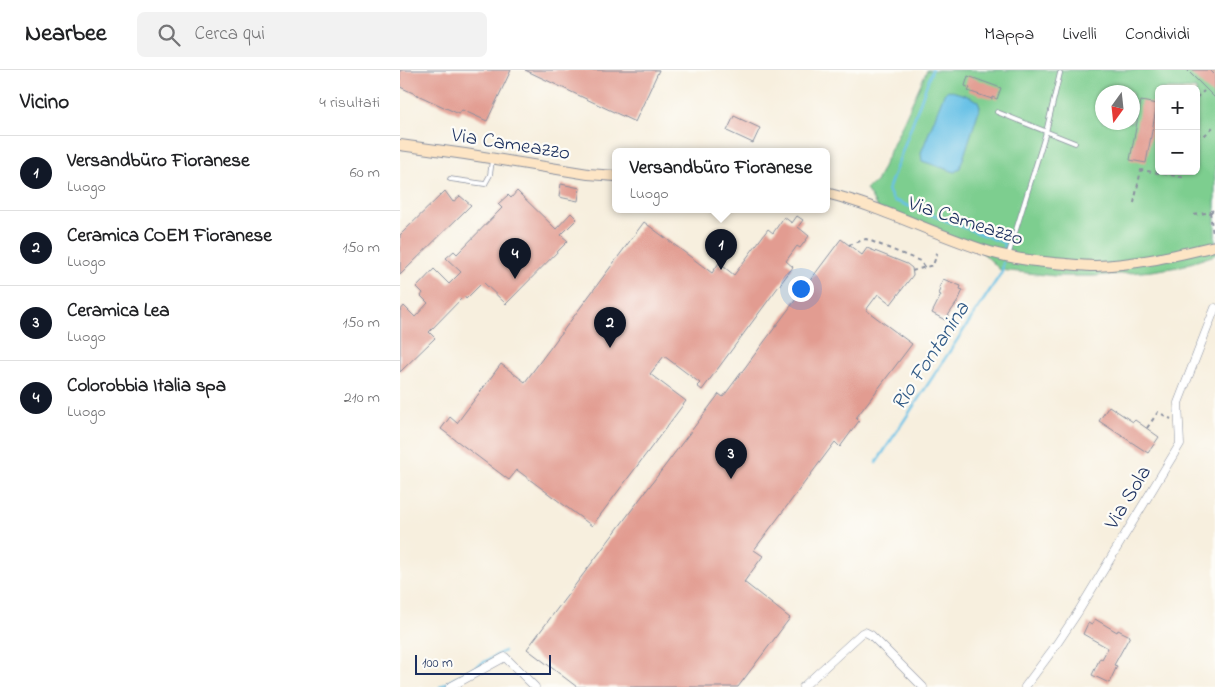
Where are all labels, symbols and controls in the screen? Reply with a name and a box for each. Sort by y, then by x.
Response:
search box [137,12,487,57]
text: Nearbee [25,17,107,52]
icon: search [155,21,183,49]
text: Cerca qui [195,21,265,48]
text: Mappa [984,22,1034,48]
text: Livelli [1062,22,1097,48]
text: Condividi [1125,22,1190,48]
north arrow [1095,85,1140,130]
map controls [1155,85,1200,175]
button: + [1155,85,1200,130]
text: Vicino [20,88,69,118]
text: 4 risultati [319,91,380,115]
street label: Via Cameazzo [448,121,572,169]
button: − [1155,130,1200,175]
text: Versandbüro Fioranese [67,148,250,175]
popup [612,148,830,213]
text: Versandbüro Fioranese [630,155,812,182]
text: 1 [33,161,39,185]
text: 60 m [350,161,380,185]
text: Luogo [67,175,106,199]
text: Luogo [630,182,669,206]
street label: Via Cameazzo [903,189,1027,255]
text: Ceramica COEM Fioranese [67,223,272,250]
pin: 1 [705,229,737,270]
text: 2 [32,236,40,260]
text: 150 m [342,236,380,260]
pin: 4 [499,238,531,279]
text: Luogo [67,250,106,274]
your location [788,276,814,302]
water label: Rio Fontanina [884,295,979,418]
text: Ceramica Lea [67,298,170,325]
pin: 2 [594,307,626,348]
text: 3 [33,311,39,335]
text: 150 m [342,311,380,335]
text: Luogo [67,325,106,349]
text: Colorobbia Italia spa [67,373,226,400]
text: 4 [33,386,39,410]
text: 210 m [344,386,380,410]
text: Luogo [67,400,106,424]
pin: 3 [715,438,747,479]
street label: Via Sola [1097,460,1160,537]
scale bar [415,652,551,675]
text: 100 m [422,653,453,674]

